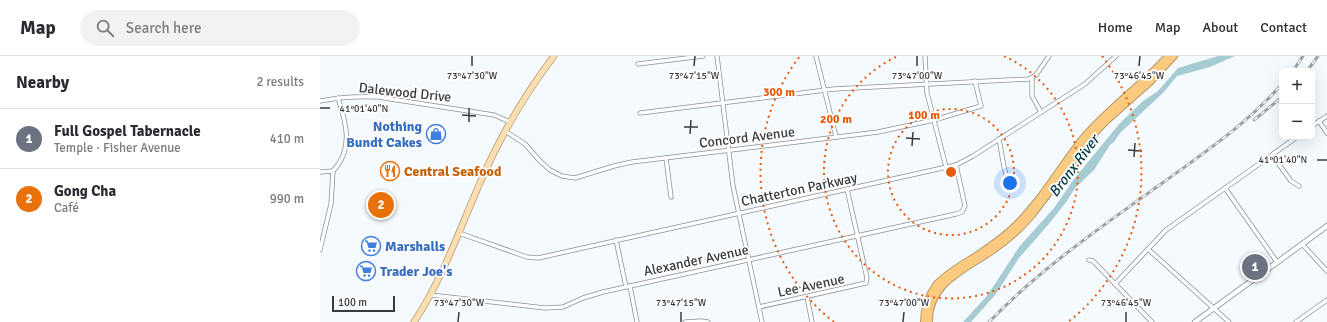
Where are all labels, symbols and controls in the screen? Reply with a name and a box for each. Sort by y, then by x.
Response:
search box [80,10,360,46]
text: Map [20,16,56,40]
icon: search [94,17,116,39]
text: Search here [126,19,201,37]
text: Home [1098,19,1133,36]
text: Map [1155,19,1180,36]
text: About [1202,19,1238,36]
text: Contact [1260,19,1307,36]
map controls [1279,68,1315,140]
button: + [1279,68,1315,104]
text: 73°47'30"W [447,70,498,82]
text: 73°47'15"W [669,70,720,82]
text: 73°47'00"W [892,70,943,82]
text: 73°46'45"W [1114,70,1165,82]
text: Nearby [16,72,69,93]
text: 2 results [256,74,304,90]
street label: Dalewood Drive [358,79,452,106]
text: 300 m [763,85,795,100]
text: 41°01'40"N [340,103,388,115]
button: − [1279,104,1315,140]
text: 100 m [908,108,940,123]
text: 200 m [820,112,852,127]
place label: Nothing Bundt Cakes [346,118,422,151]
text: Full Gospel Tabernacle [54,122,201,140]
shop icon: Nothing Bundt Cakes [425,123,447,145]
street label: Concord Avenue [698,123,796,152]
water label: Bronx River [1045,130,1105,201]
text: 1 [25,131,33,147]
text: 410 m [270,131,304,147]
text: Temple · Fisher Avenue [54,140,181,156]
text: 41°01'40"N [1259,154,1307,166]
restaurant icon: Central Seafood [379,160,401,182]
place label: Central Seafood [404,163,502,180]
centre of rings [944,165,958,179]
street label: Chatterton Parkway [739,169,859,210]
your location [1000,173,1020,193]
text: Gong Cha [54,182,116,200]
pin: 2 [368,190,394,220]
text: 2 [25,191,33,207]
text: 990 m [270,191,304,207]
text: Café [54,200,79,216]
supermarket icon: Marshalls [360,235,382,257]
place label: Marshalls [385,238,445,255]
street label: Alexander Avenue [642,241,750,280]
pin: 1 [1242,252,1268,282]
supermarket icon: Trader Joe's [355,260,377,282]
place label: Trader Joe's [380,263,452,280]
street label: Lee Avenue [776,270,846,301]
scale bar [332,294,395,313]
text: 100 m [338,296,367,309]
text: 73°47'30"W [434,297,485,309]
text: 73°47'15"W [656,297,707,309]
text: 73°47'00"W [879,297,930,309]
text: 73°46'45"W [1101,297,1152,309]

